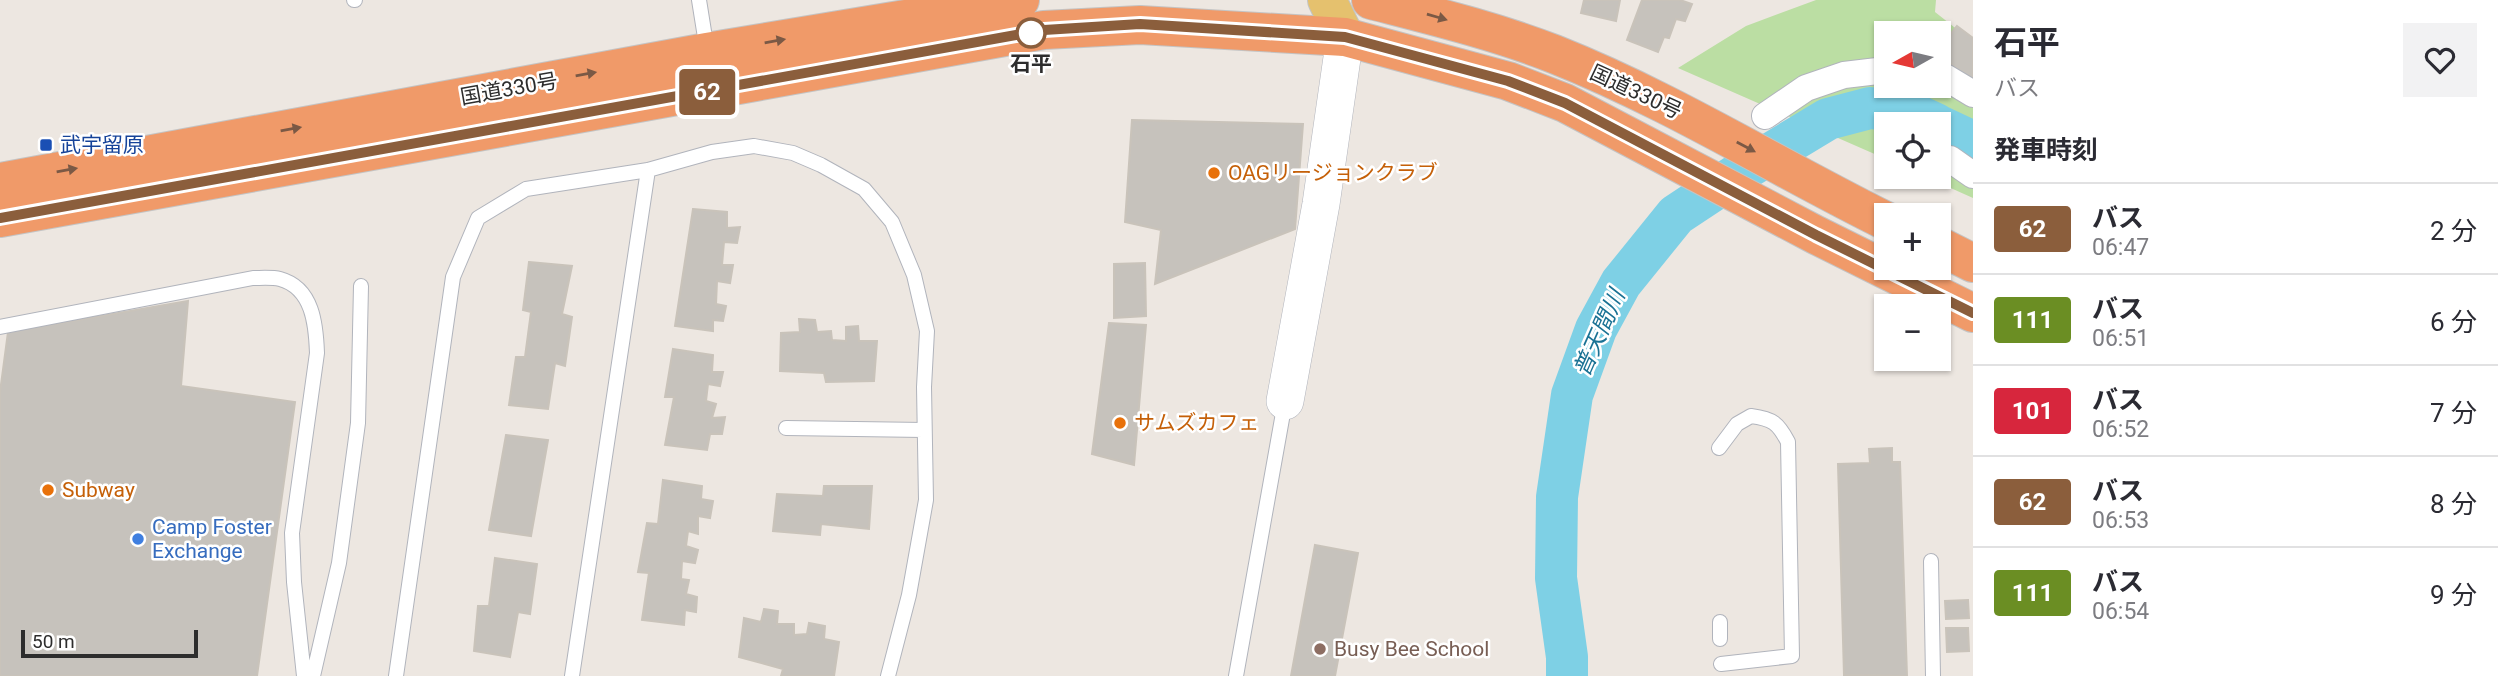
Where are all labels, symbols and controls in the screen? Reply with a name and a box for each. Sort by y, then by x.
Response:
one-way arrow [1427,13,1448,23]
marker: 石平 [1016,18,1046,48]
north arrow [1874,21,1951,98]
map controls [1874,21,1951,371]
text: 石平 [1994,23,2060,62]
button: heart [2403,23,2477,97]
one-way arrow [764,35,786,46]
place label: 石平 [1010,52,1052,76]
street label: 国道330号 [1586,60,1686,124]
street label: 国道330号 [458,69,560,109]
one-way arrow [576,69,598,80]
line badge: 62 [676,69,738,115]
text: バス [1994,75,2040,102]
text: 62 [693,78,721,106]
button: locate [1874,112,1951,189]
one-way arrow [280,123,302,134]
place label: 武宇留原 [60,133,144,157]
text: 発車時刻 [1994,135,2098,165]
marker: 武宇留原 [38,137,54,153]
one-way arrow [1736,141,1756,152]
place label: OAGリージョンクラブ [1228,161,1438,185]
one-way arrow [56,164,78,175]
marker: OAGリージョンクラブ [1206,165,1222,181]
button: + [1874,203,1951,280]
text: バス [2092,203,2144,233]
text: 62 [2019,215,2046,243]
text: 2 分 [2430,216,2477,246]
text: 06:47 [2092,234,2149,261]
water label: 普天間川 [1568,283,1632,381]
button: − [1874,294,1951,371]
text: バス [2092,294,2144,324]
text: 111 [2012,306,2053,334]
text: 6 分 [2430,307,2477,337]
text: 06:51 [2092,325,2149,352]
text: バス [2092,385,2144,415]
text: 101 [2012,397,2053,425]
text: 7 分 [2430,398,2477,428]
place label: サムズカフェ [1134,411,1260,435]
marker: サムズカフェ [1112,415,1128,431]
text: 06:52 [2092,416,2149,443]
text: バス [2092,476,2144,506]
place label: Subway [62,478,135,502]
marker: Subway [40,482,56,498]
text: 62 [2019,488,2046,516]
text: 8 分 [2430,489,2477,519]
text: 06:53 [2092,507,2149,534]
place label: Camp Foster Exchange [152,515,272,563]
marker: Camp Foster Exchange [130,531,146,547]
text: バス [2092,567,2144,597]
text: 111 [2012,579,2053,607]
text: 9 分 [2430,580,2477,610]
text: 06:54 [2092,598,2149,625]
scale bar [21,627,198,659]
text: 50 m [32,630,75,653]
place label: Busy Bee School [1334,637,1489,661]
marker: Busy Bee School [1312,641,1328,657]

